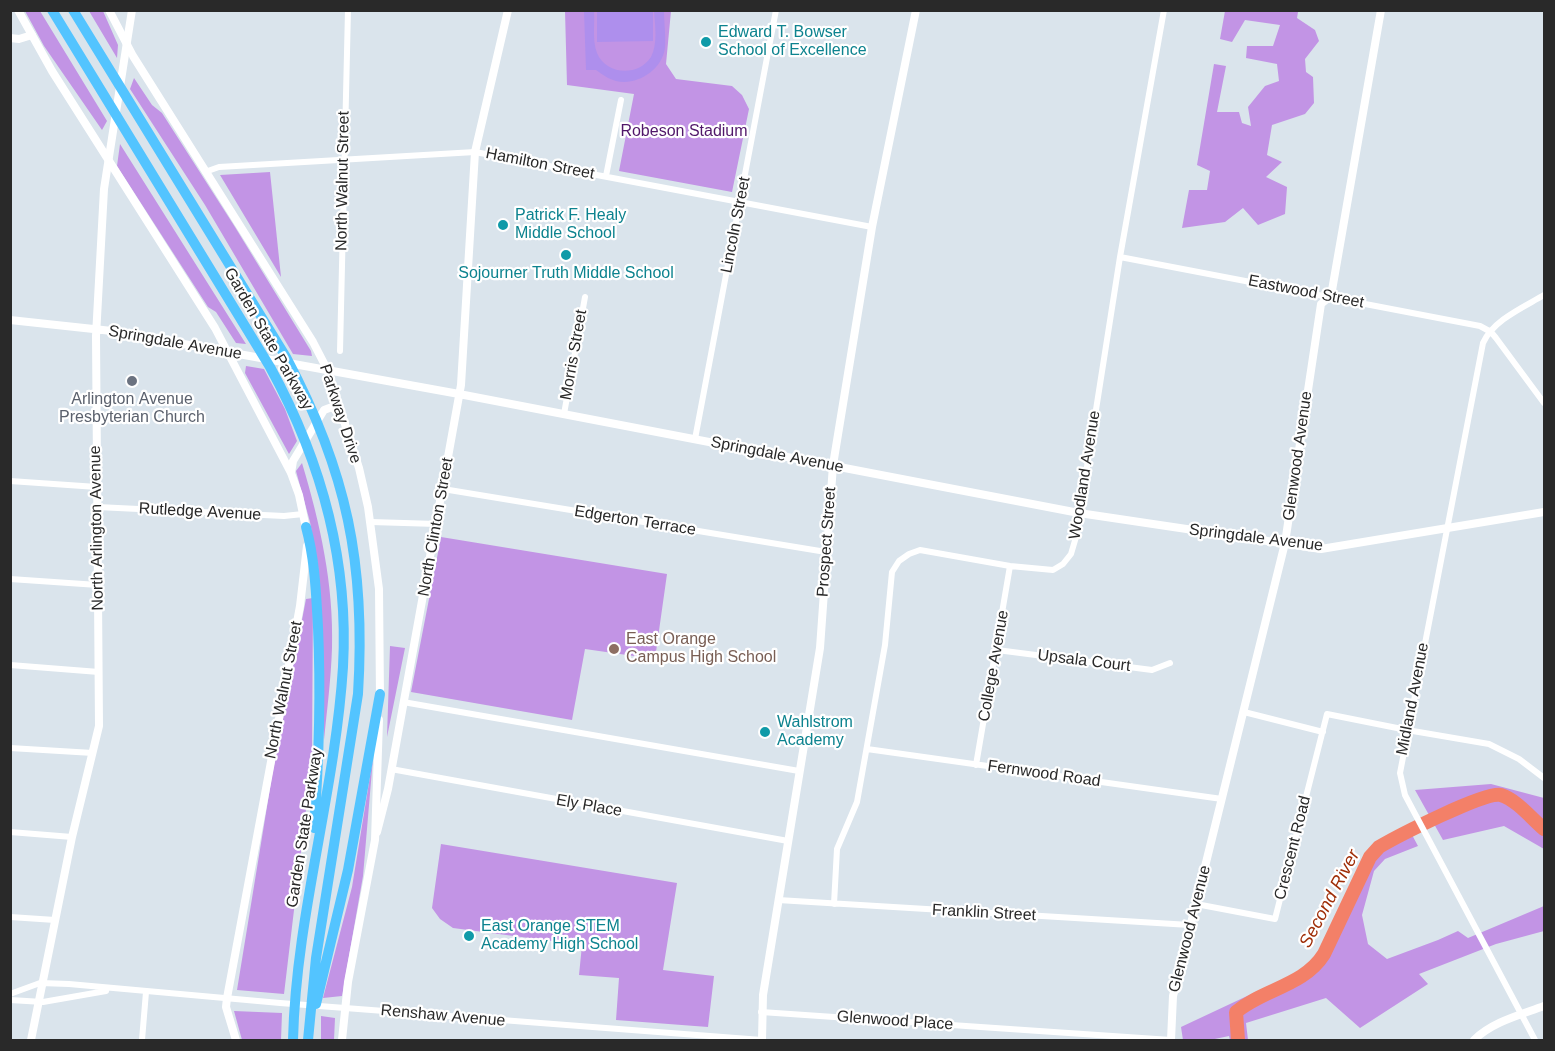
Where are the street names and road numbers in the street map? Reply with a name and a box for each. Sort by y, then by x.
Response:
street label: North Walnut Street [332,111,354,251]
street label: Hamilton Street [484,144,596,184]
street label: Lincoln Street [717,175,755,275]
street label: Garden State Parkway [219,264,317,414]
street label: Eastwood Street [1247,271,1365,313]
street label: Morris Street [557,308,591,402]
street label: Springdale Avenue [107,322,243,364]
street label: Parkway Drive [315,362,365,466]
street label: Glenwood Avenue [1279,390,1317,522]
street label: Woodland Avenue [1065,409,1105,541]
street label: Springdale Avenue [709,433,845,477]
street label: North Arlington Avenue [86,445,108,611]
street label: North Clinton Street [414,456,458,598]
street label: Prospect Street [814,486,840,598]
street label: Rutledge Avenue [138,499,262,525]
street label: Edgerton Terrace [573,502,697,540]
street label: Springdale Avenue [1188,520,1324,556]
street label: College Avenue [975,609,1013,723]
street label: North Walnut Street [261,620,307,760]
street label: Midland Avenue [1393,641,1433,757]
street label: Upsala Court [1036,646,1132,676]
street label: Garden State Parkway [283,747,327,909]
street label: Fernwood Road [986,757,1102,791]
street label: Ely Place [554,791,624,821]
street label: Crescent Road [1271,794,1315,902]
street label: Glenwood Avenue [1165,863,1215,995]
street label: Franklin Street [932,901,1036,925]
street label: Renshaw Avenue [380,1001,506,1031]
street label: Glenwood Place [836,1007,954,1035]

